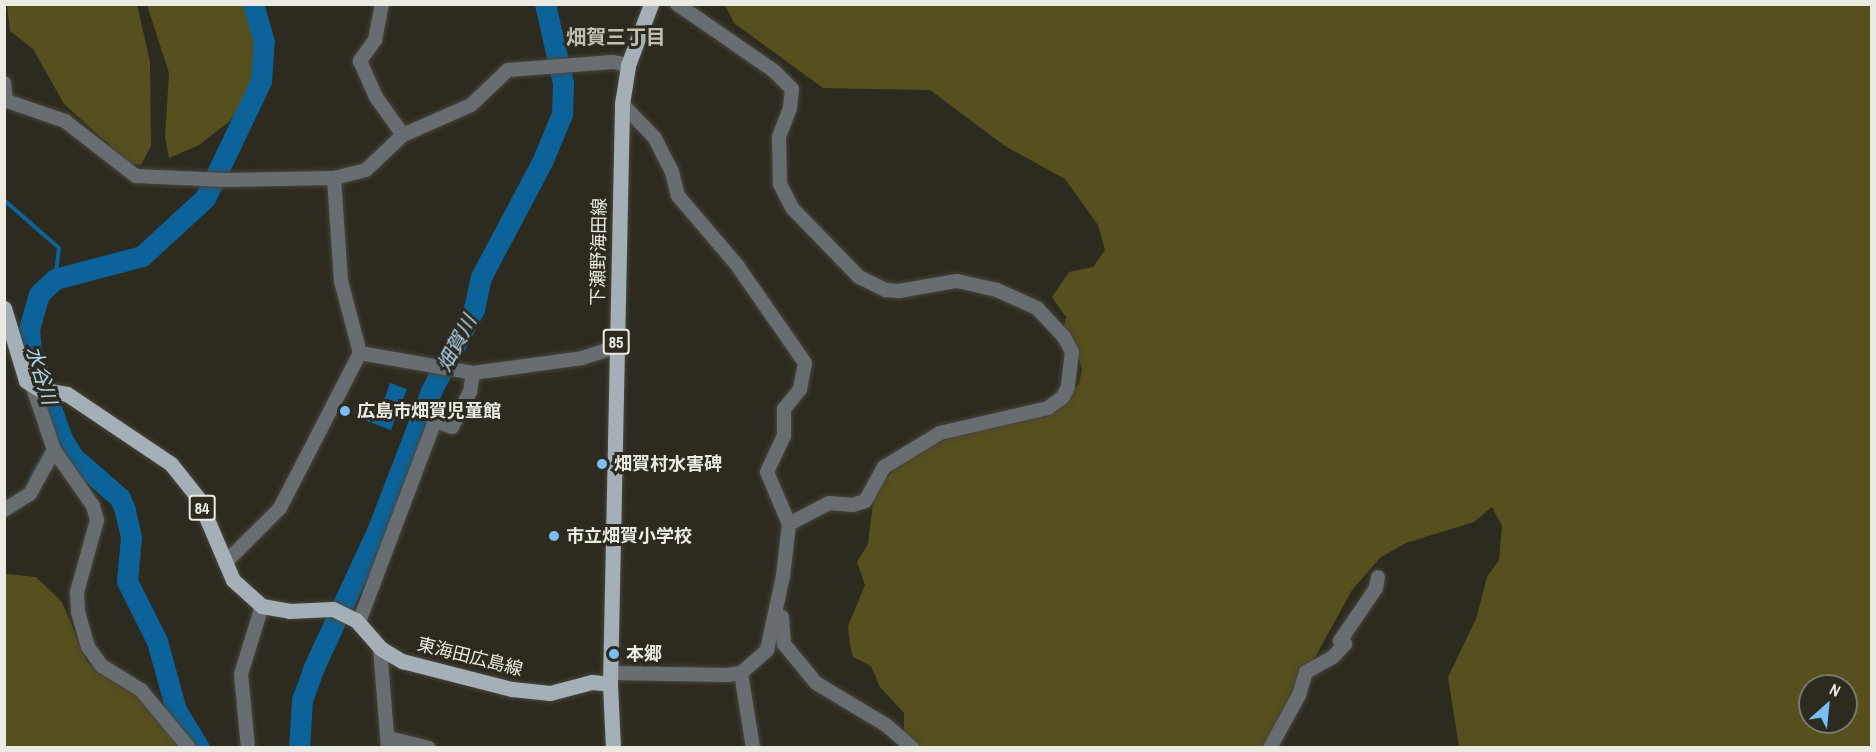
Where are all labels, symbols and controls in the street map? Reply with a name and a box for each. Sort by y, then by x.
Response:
district label: 畑賀三丁目 [566,24,666,48]
street label: 下瀬野海田線 [587,198,611,306]
water label: 畑賀川 [431,311,481,375]
road number: 85 [602,329,630,355]
water label: 水谷川 [22,343,62,407]
place label: 広島市畑賀児童館 [357,400,501,422]
marker: 広島市畑賀児童館 [338,404,352,418]
place label: 畑賀村水害碑 [614,453,722,475]
marker: 畑賀村水害碑 [595,457,609,471]
road number: 84 [188,495,216,521]
place label: 市立畑賀小学校 [566,525,692,547]
marker: 市立畑賀小学校 [547,529,561,543]
street label: 東海田広島線 [415,633,525,681]
place label: 本郷 [626,643,662,665]
marker: 本郷 [607,647,621,661]
north arrow [1798,674,1858,734]
text: N [1826,678,1844,702]

